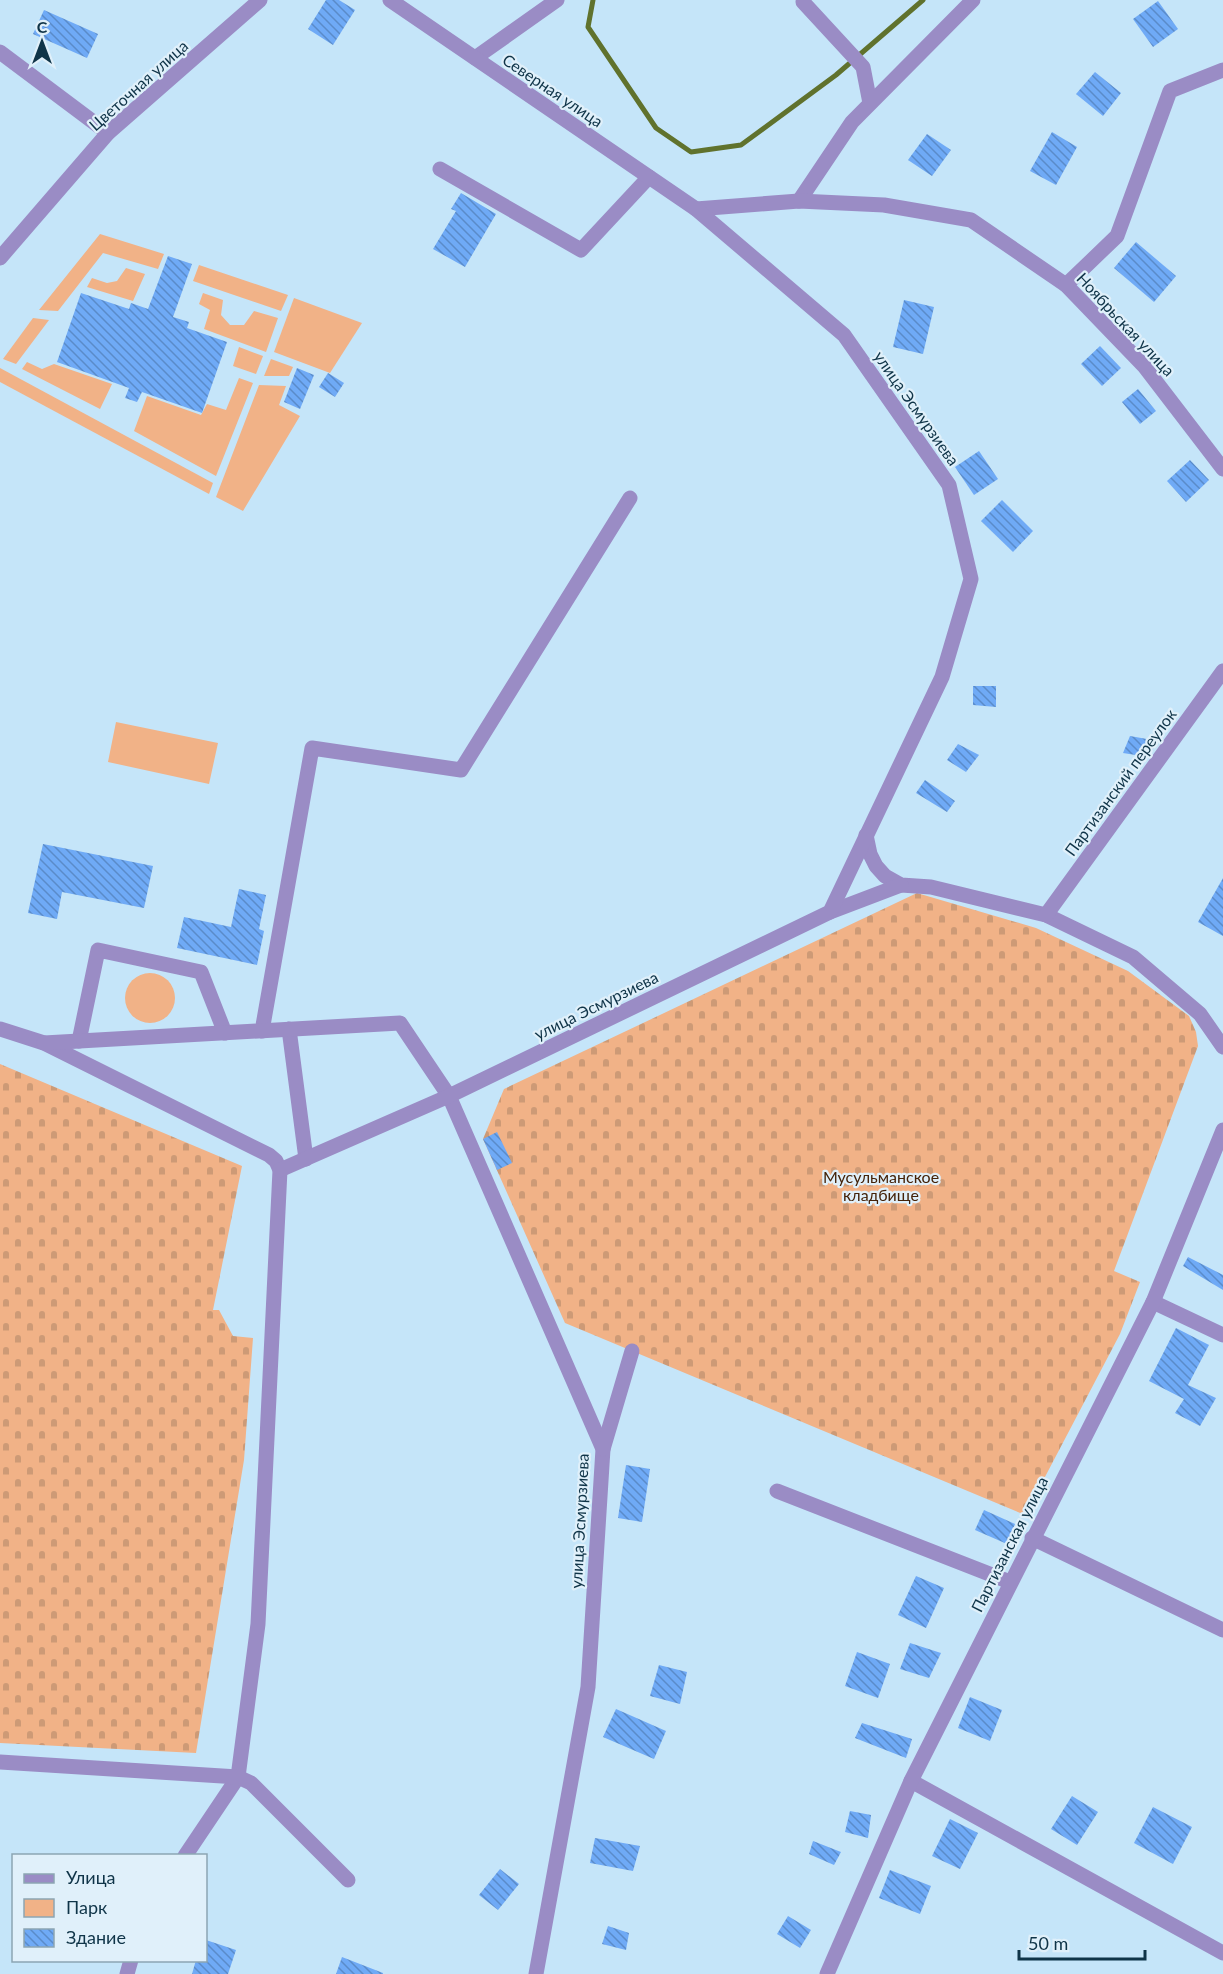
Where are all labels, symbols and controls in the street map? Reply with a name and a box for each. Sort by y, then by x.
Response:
north arrow [12,12,72,72]
text: С [37,17,48,36]
street label: Цветочная улица [85,36,191,134]
street label: Северная улица [499,49,607,131]
street label: Ноябрьская улица [1073,268,1179,380]
street label: улица Эсмурзиева [870,347,964,469]
street label: Партизанский переулок [1060,704,1180,859]
street label: улица Эсмурзиева [531,967,661,1043]
park label: Мусульманское кладбище [823,1167,939,1204]
street label: улица Эсмурзиева [566,1453,592,1589]
street label: Партизанская улица [967,1473,1051,1615]
legend [12,1854,207,1962]
text: Улица [66,1866,116,1888]
text: Парк [66,1896,108,1918]
scale bar [1019,1923,1145,1961]
text: Здание [66,1926,126,1948]
text: 50 m [1028,1932,1068,1954]

